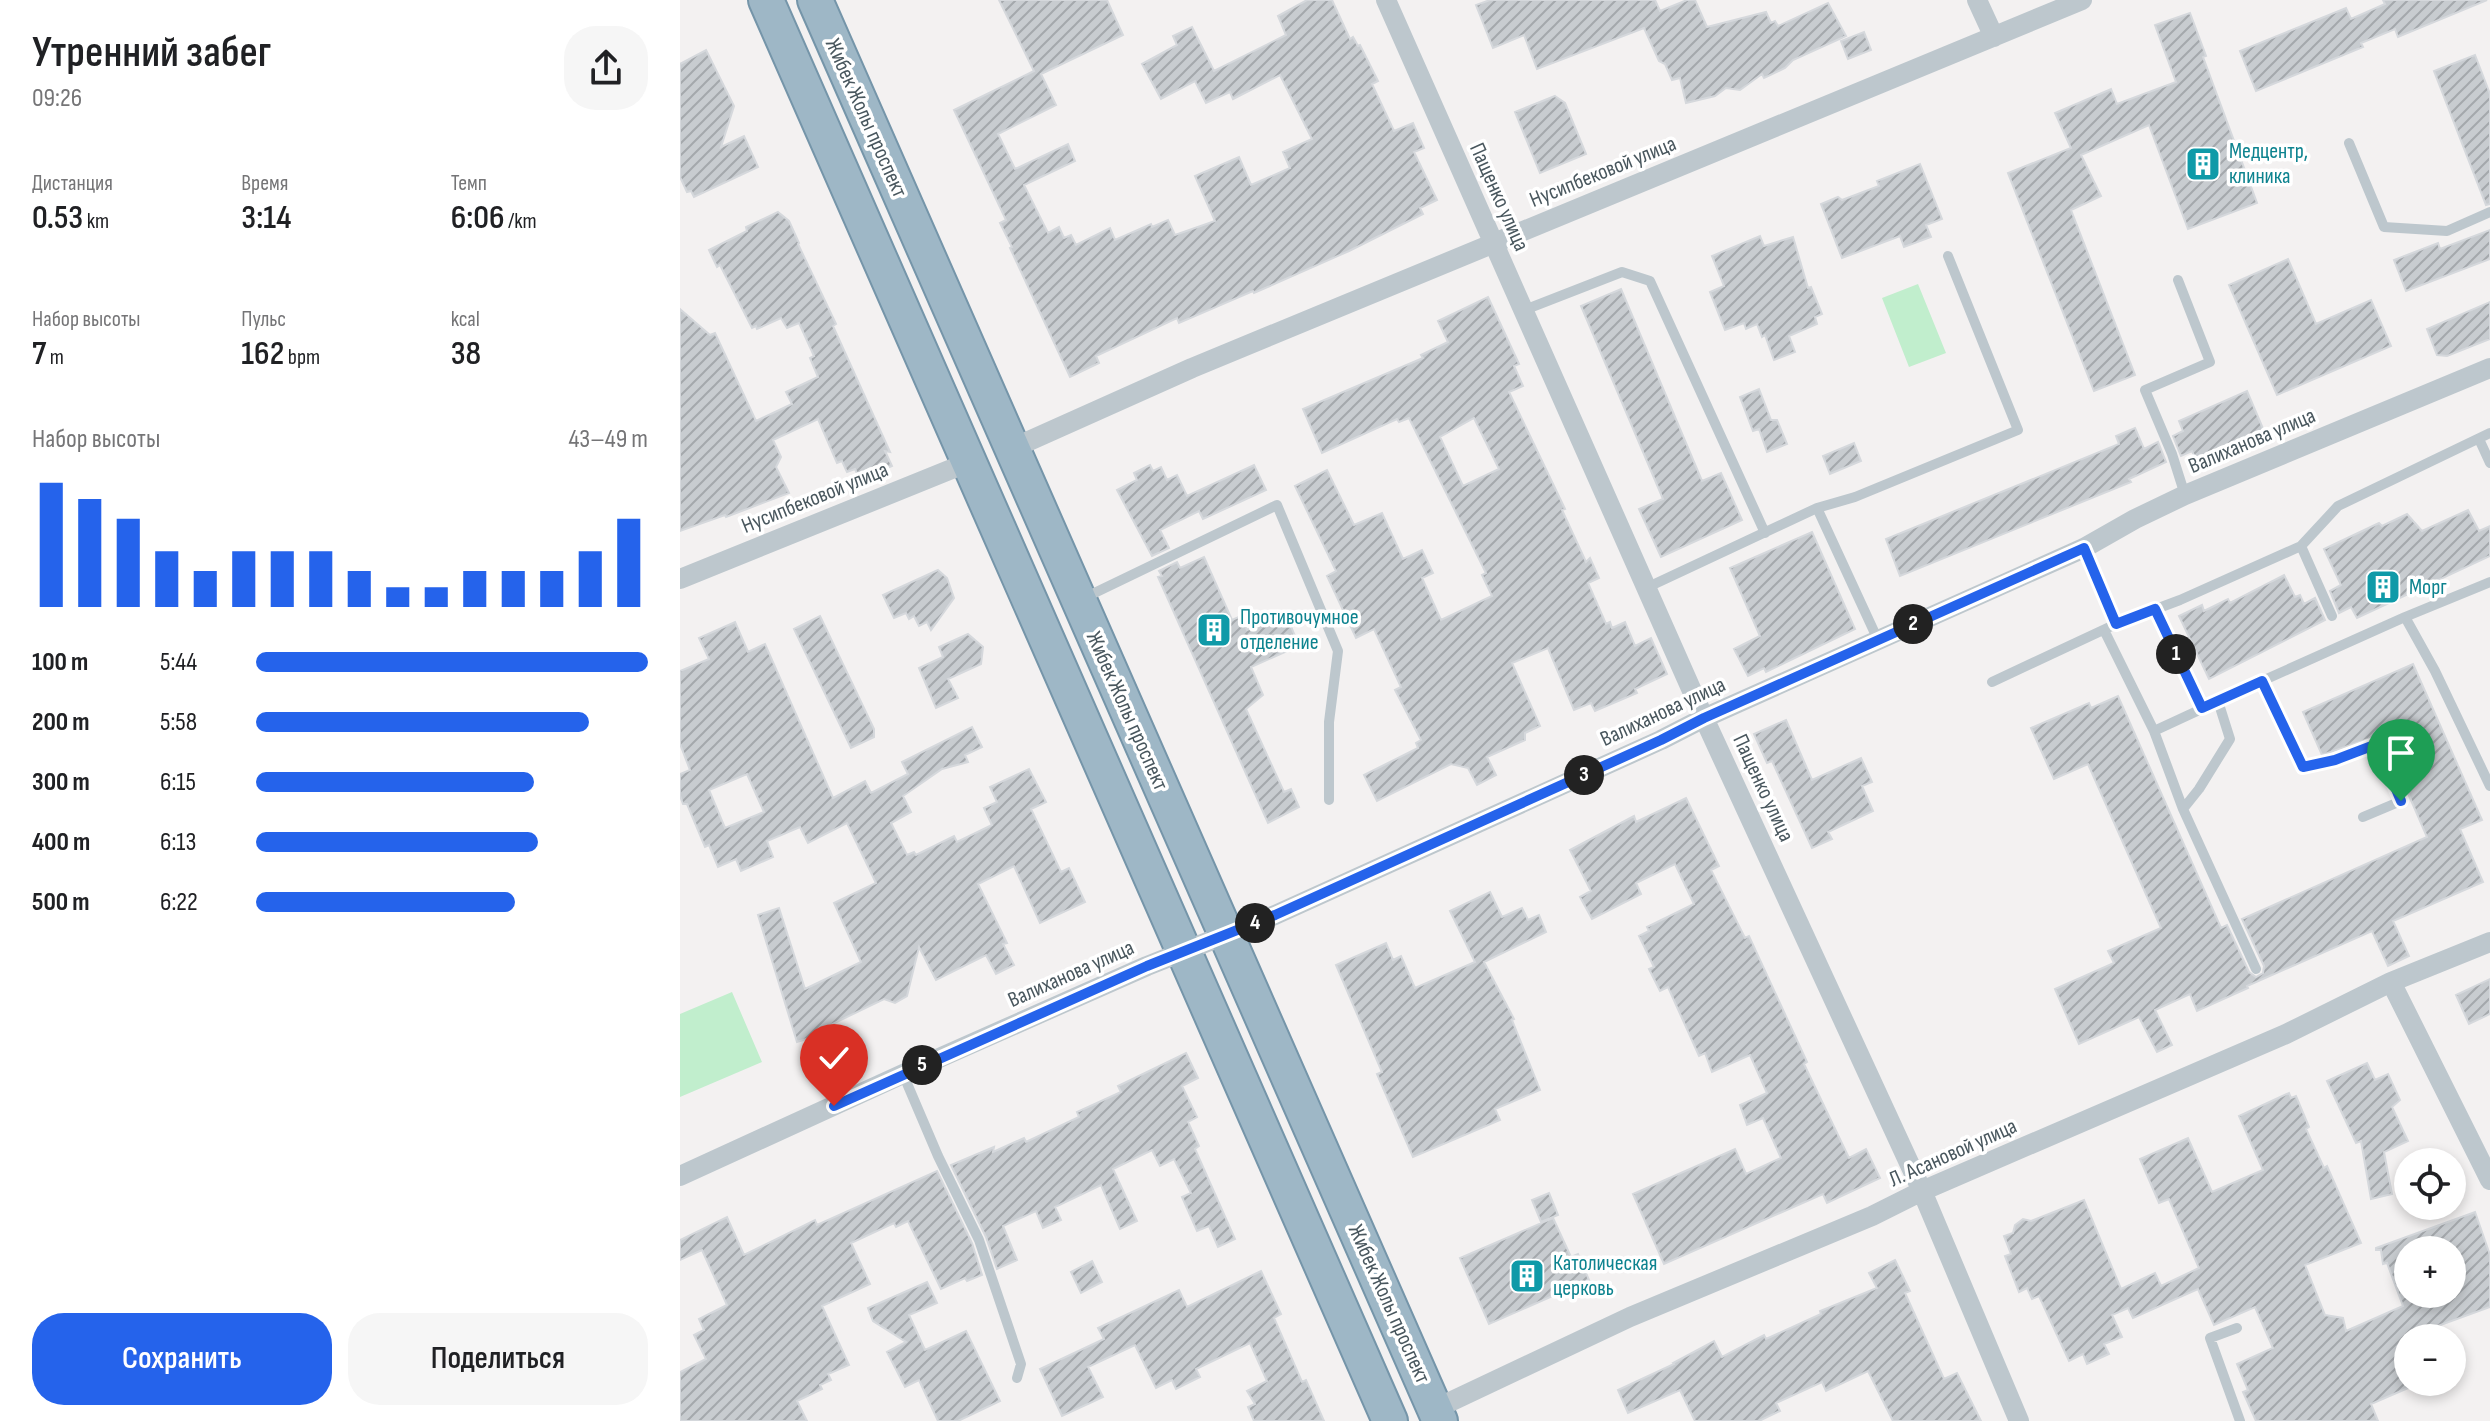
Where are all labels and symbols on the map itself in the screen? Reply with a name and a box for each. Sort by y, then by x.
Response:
street label: Жибек Жолы проспект [819,34,913,202]
street label: Нусипбековой улица [1526,130,1680,214]
place label: Медцентр, клиника [2229,138,2308,190]
street label: Пащенко улица [1463,139,1535,255]
building icon: Медцентр, клиника [2184,145,2222,183]
street label: Валиханова улица [2185,402,2319,480]
street label: Нусипбековой улица [738,456,892,540]
building icon: Морг [2364,568,2402,606]
place label: Морг [2409,574,2447,601]
place label: Противочумное отделение [1240,604,1359,656]
pin: 2 [1893,604,1933,644]
building icon: Противочумное отделение [1195,611,1233,649]
street label: Жибек Жолы проспект [1080,627,1174,795]
pin: 1 [2156,634,2196,674]
street label: Валиханова улица [1596,671,1730,753]
pin [2367,719,2435,801]
street label: Пащенко улица [1726,730,1800,846]
pin: 3 [1564,755,1604,795]
pin: 4 [1235,903,1275,943]
street label: Валиханова улица [1004,934,1138,1014]
pin [800,1024,868,1106]
pin: 5 [902,1045,942,1085]
street label: Л. Асановой улица [1885,1113,2021,1193]
street label: Жибек Жолы проспект [1342,1220,1436,1388]
place label: Католическая церковь [1553,1250,1657,1302]
building icon: Католическая церковь [1508,1257,1546,1295]

